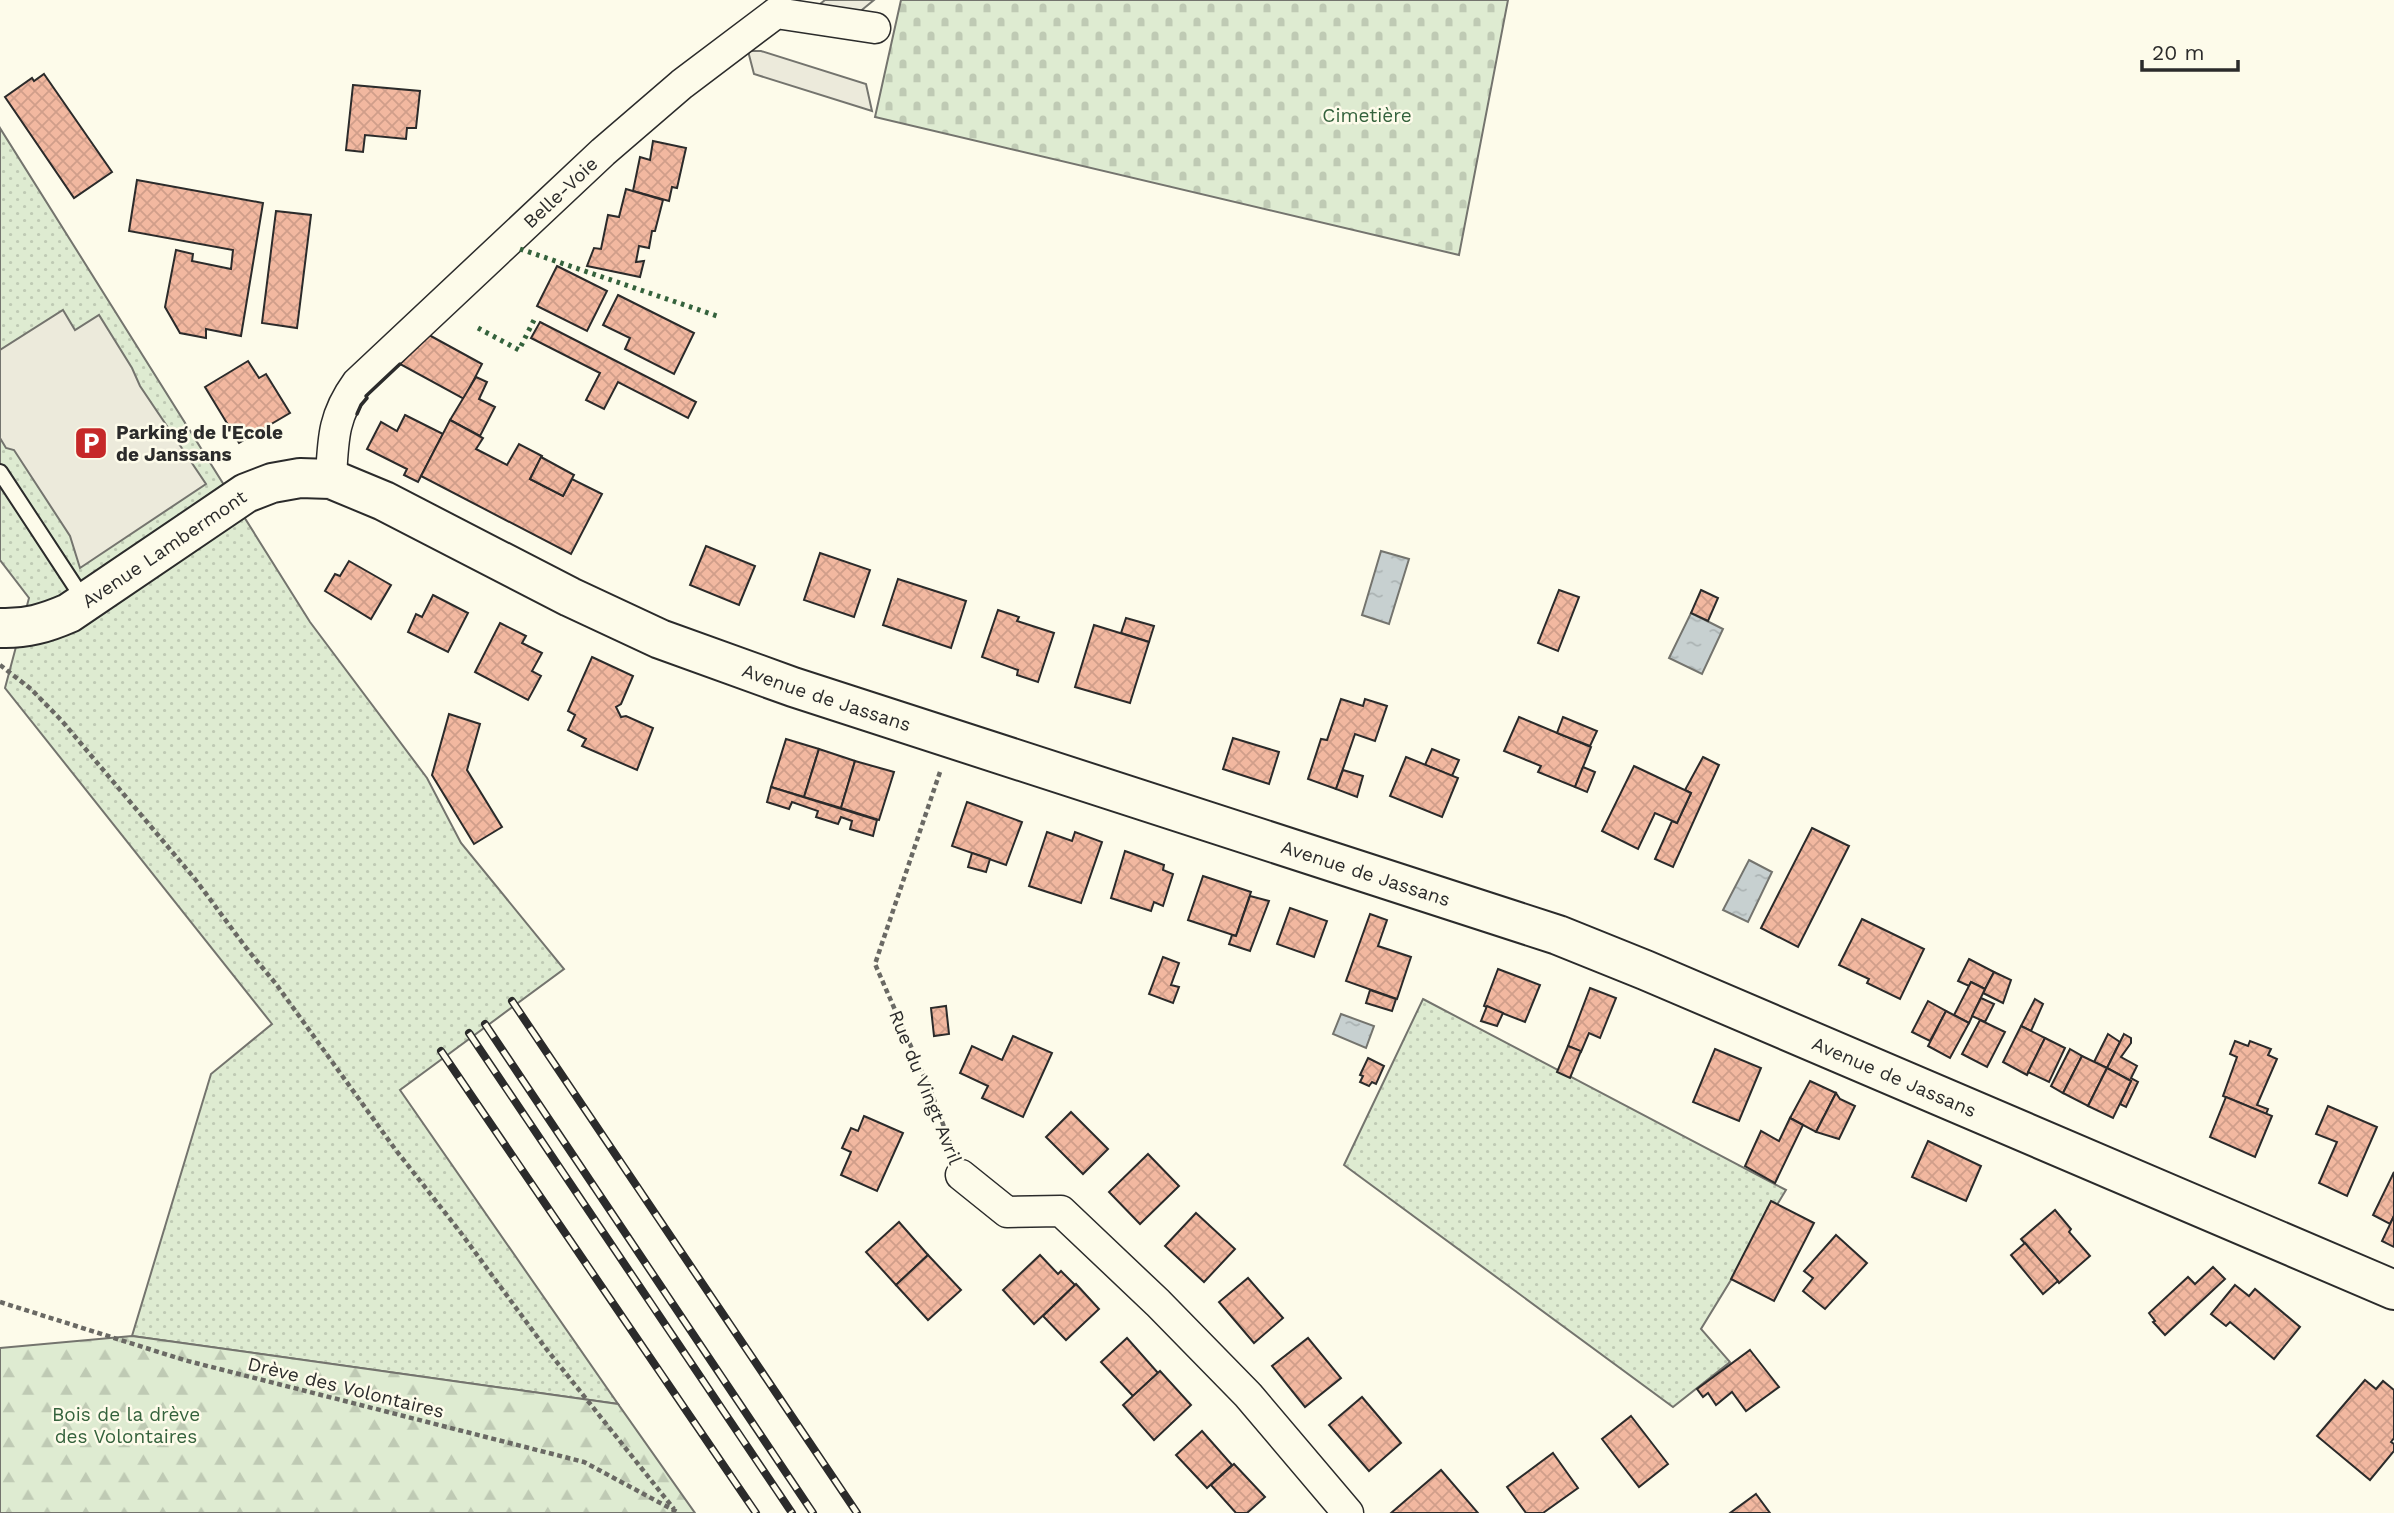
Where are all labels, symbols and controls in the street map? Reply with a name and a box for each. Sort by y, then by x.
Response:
scale bar [2142,28,2238,72]
text: 20 m [2152,40,2204,65]
park label: Cimetière [1322,104,1412,127]
street label: Belle-Voie [518,152,602,233]
place label: Parking de l'Ecole de Janssans [116,421,283,466]
parking icon: Parking de l'Ecole de Janssans [72,424,110,462]
street label: Avenue Lambermont [78,485,251,613]
street label: Avenue de Jassans [739,659,914,736]
street label: Avenue de Jassans [1278,835,1453,911]
street label: Rue du Vingt Avril [884,1007,967,1168]
street label: Avenue de Jassans [1809,1032,1980,1122]
street label: Drève des Volontaires [245,1352,447,1423]
park label: Bois de la drève des Volontaires [52,1403,200,1448]

